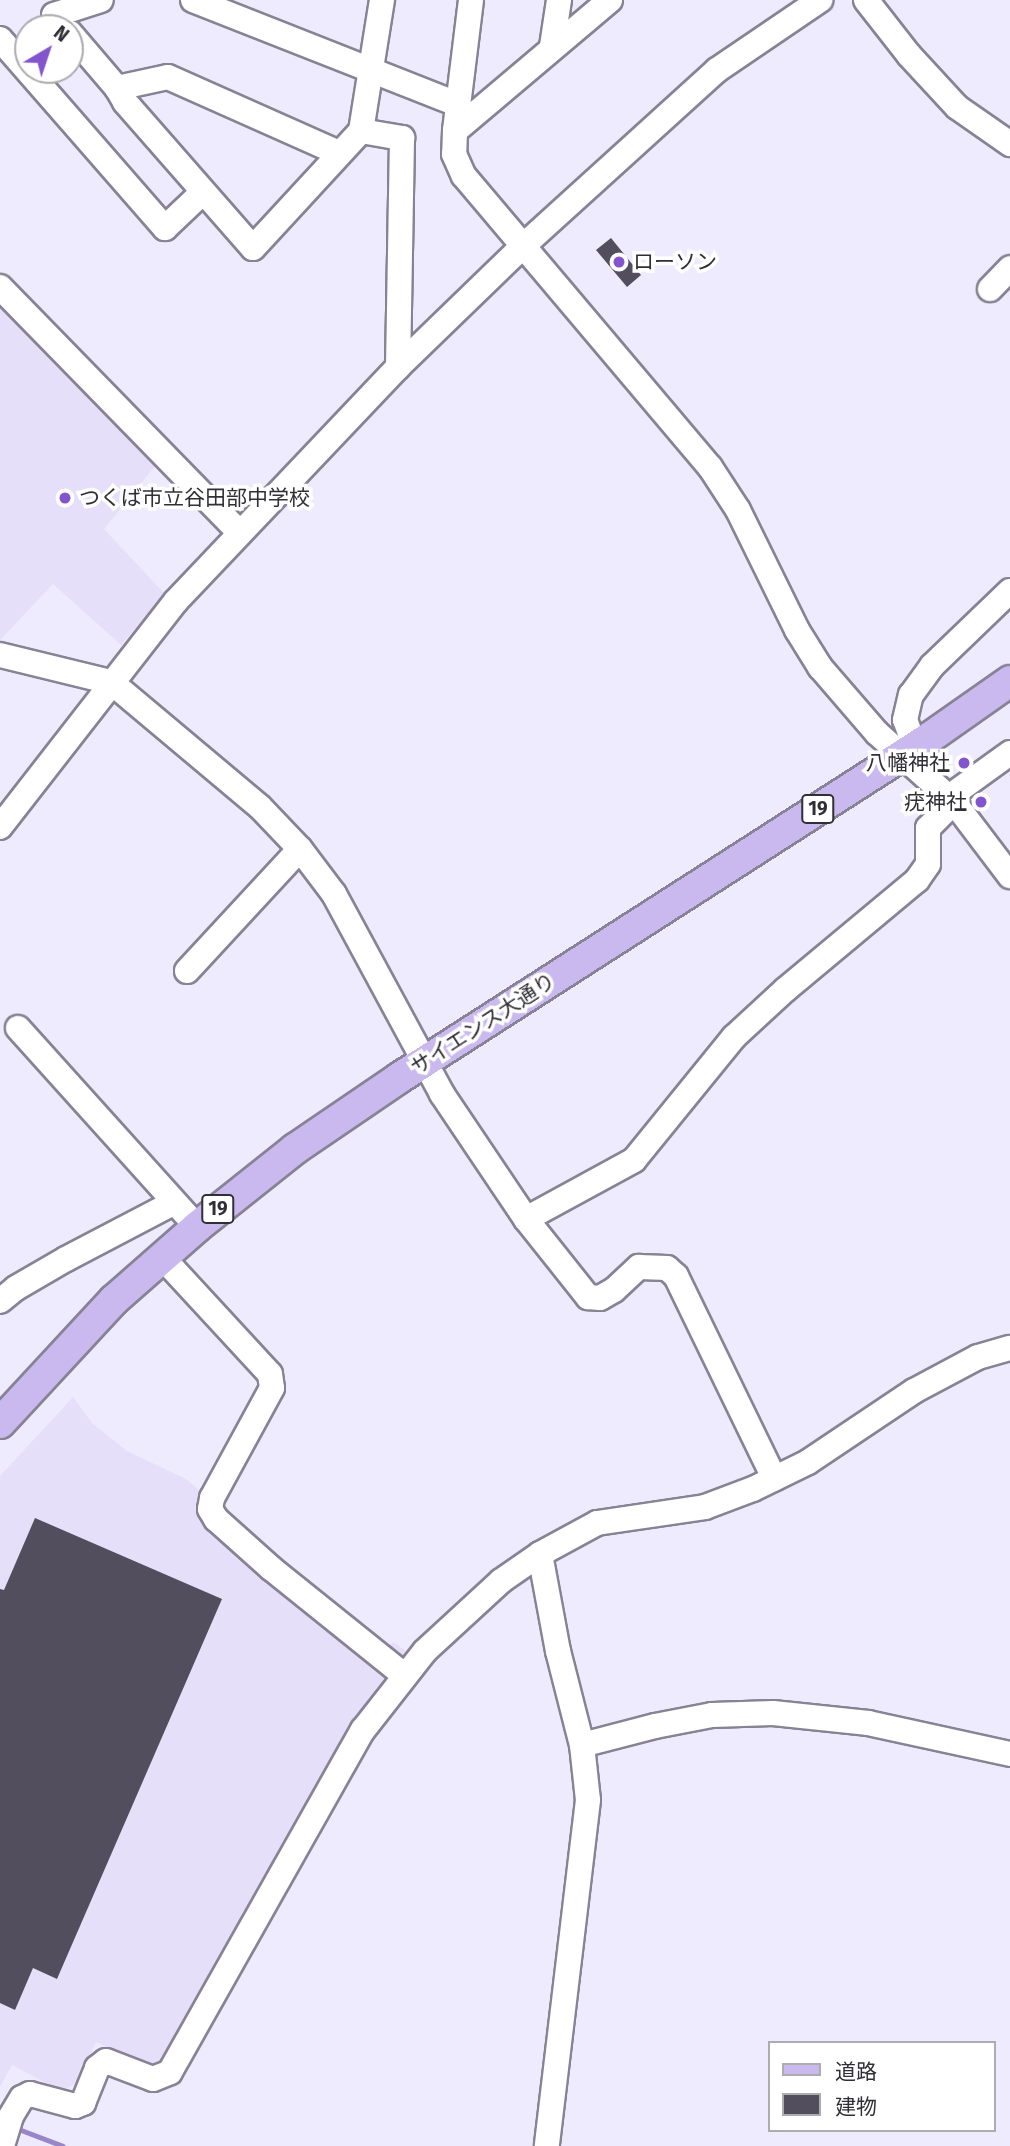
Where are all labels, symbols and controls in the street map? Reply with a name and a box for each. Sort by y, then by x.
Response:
north arrow [14,14,84,84]
text: N [49,21,73,47]
place label: ローソン [633,249,717,275]
marker: ローソン [611,254,627,270]
place label: つくば市立谷田部中学校 [79,485,310,511]
marker: つくば市立谷田部中学校 [57,490,73,506]
place label: 八幡神社 [866,750,950,776]
marker: 八幡神社 [956,755,972,771]
place label: 疣神社 [904,789,967,815]
road number: 19 [800,794,836,824]
marker: 疣神社 [973,794,989,810]
street label: サイエンス大通り [406,968,560,1080]
road number: 19 [200,1194,235,1224]
legend [768,2041,996,2132]
text: 道路 [835,2059,877,2085]
text: 建物 [835,2094,877,2120]

